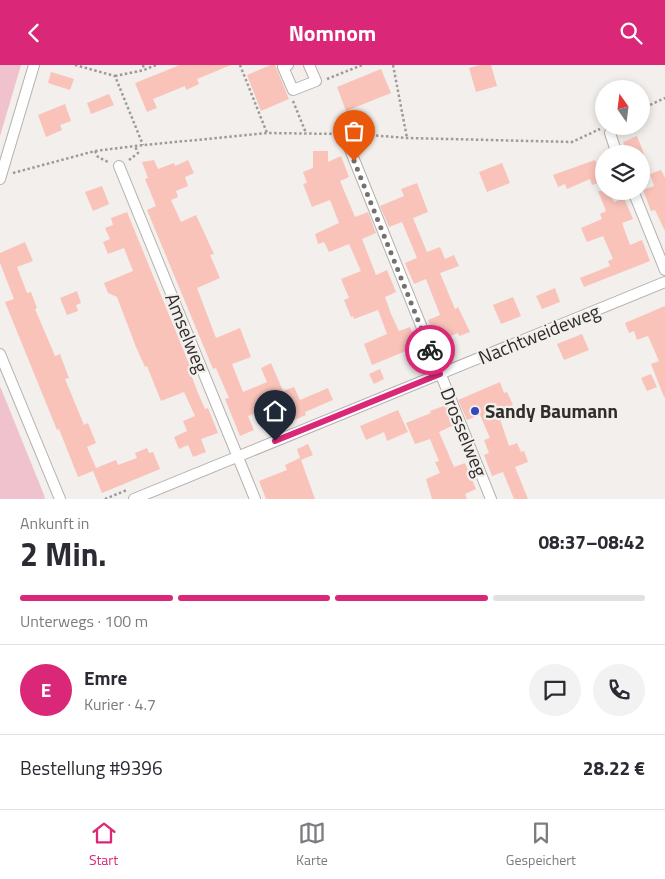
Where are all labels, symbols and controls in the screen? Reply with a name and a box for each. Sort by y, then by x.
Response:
text: Nomnom [289,16,376,50]
icon: back [20,19,48,47]
icon: search [617,19,645,47]
north arrow [595,80,650,135]
map controls [595,80,650,200]
pin [333,110,375,161]
icon: bag [340,117,368,145]
button: layers [595,145,650,200]
street label: Amselweg [158,289,217,377]
street label: Nachtweideweg [474,296,604,371]
courier [405,325,455,375]
icon: bike [416,336,444,364]
street label: Drosselweg [433,383,496,481]
pin [254,390,296,441]
place label: Sandy Baumann [485,396,618,425]
icon: home [261,397,289,425]
marker: Sandy Baumann [469,405,481,417]
text: Ankunft in [20,511,89,535]
text: 08:37–08:42 [538,527,645,556]
text: 2 Min. [20,530,107,578]
text: Unterwegs · 100 m [20,609,148,633]
text: Emre [84,663,127,692]
button: chat [529,664,581,716]
button: phone [593,664,645,716]
text: E [41,675,51,704]
text: Kurier · 4.7 [84,692,156,716]
text: Bestellung #9396 [20,753,163,782]
text: 28.22 € [583,753,645,782]
tab: Start [89,819,118,870]
tab: Karte [296,819,328,870]
tab: Gespeichert [506,819,576,870]

